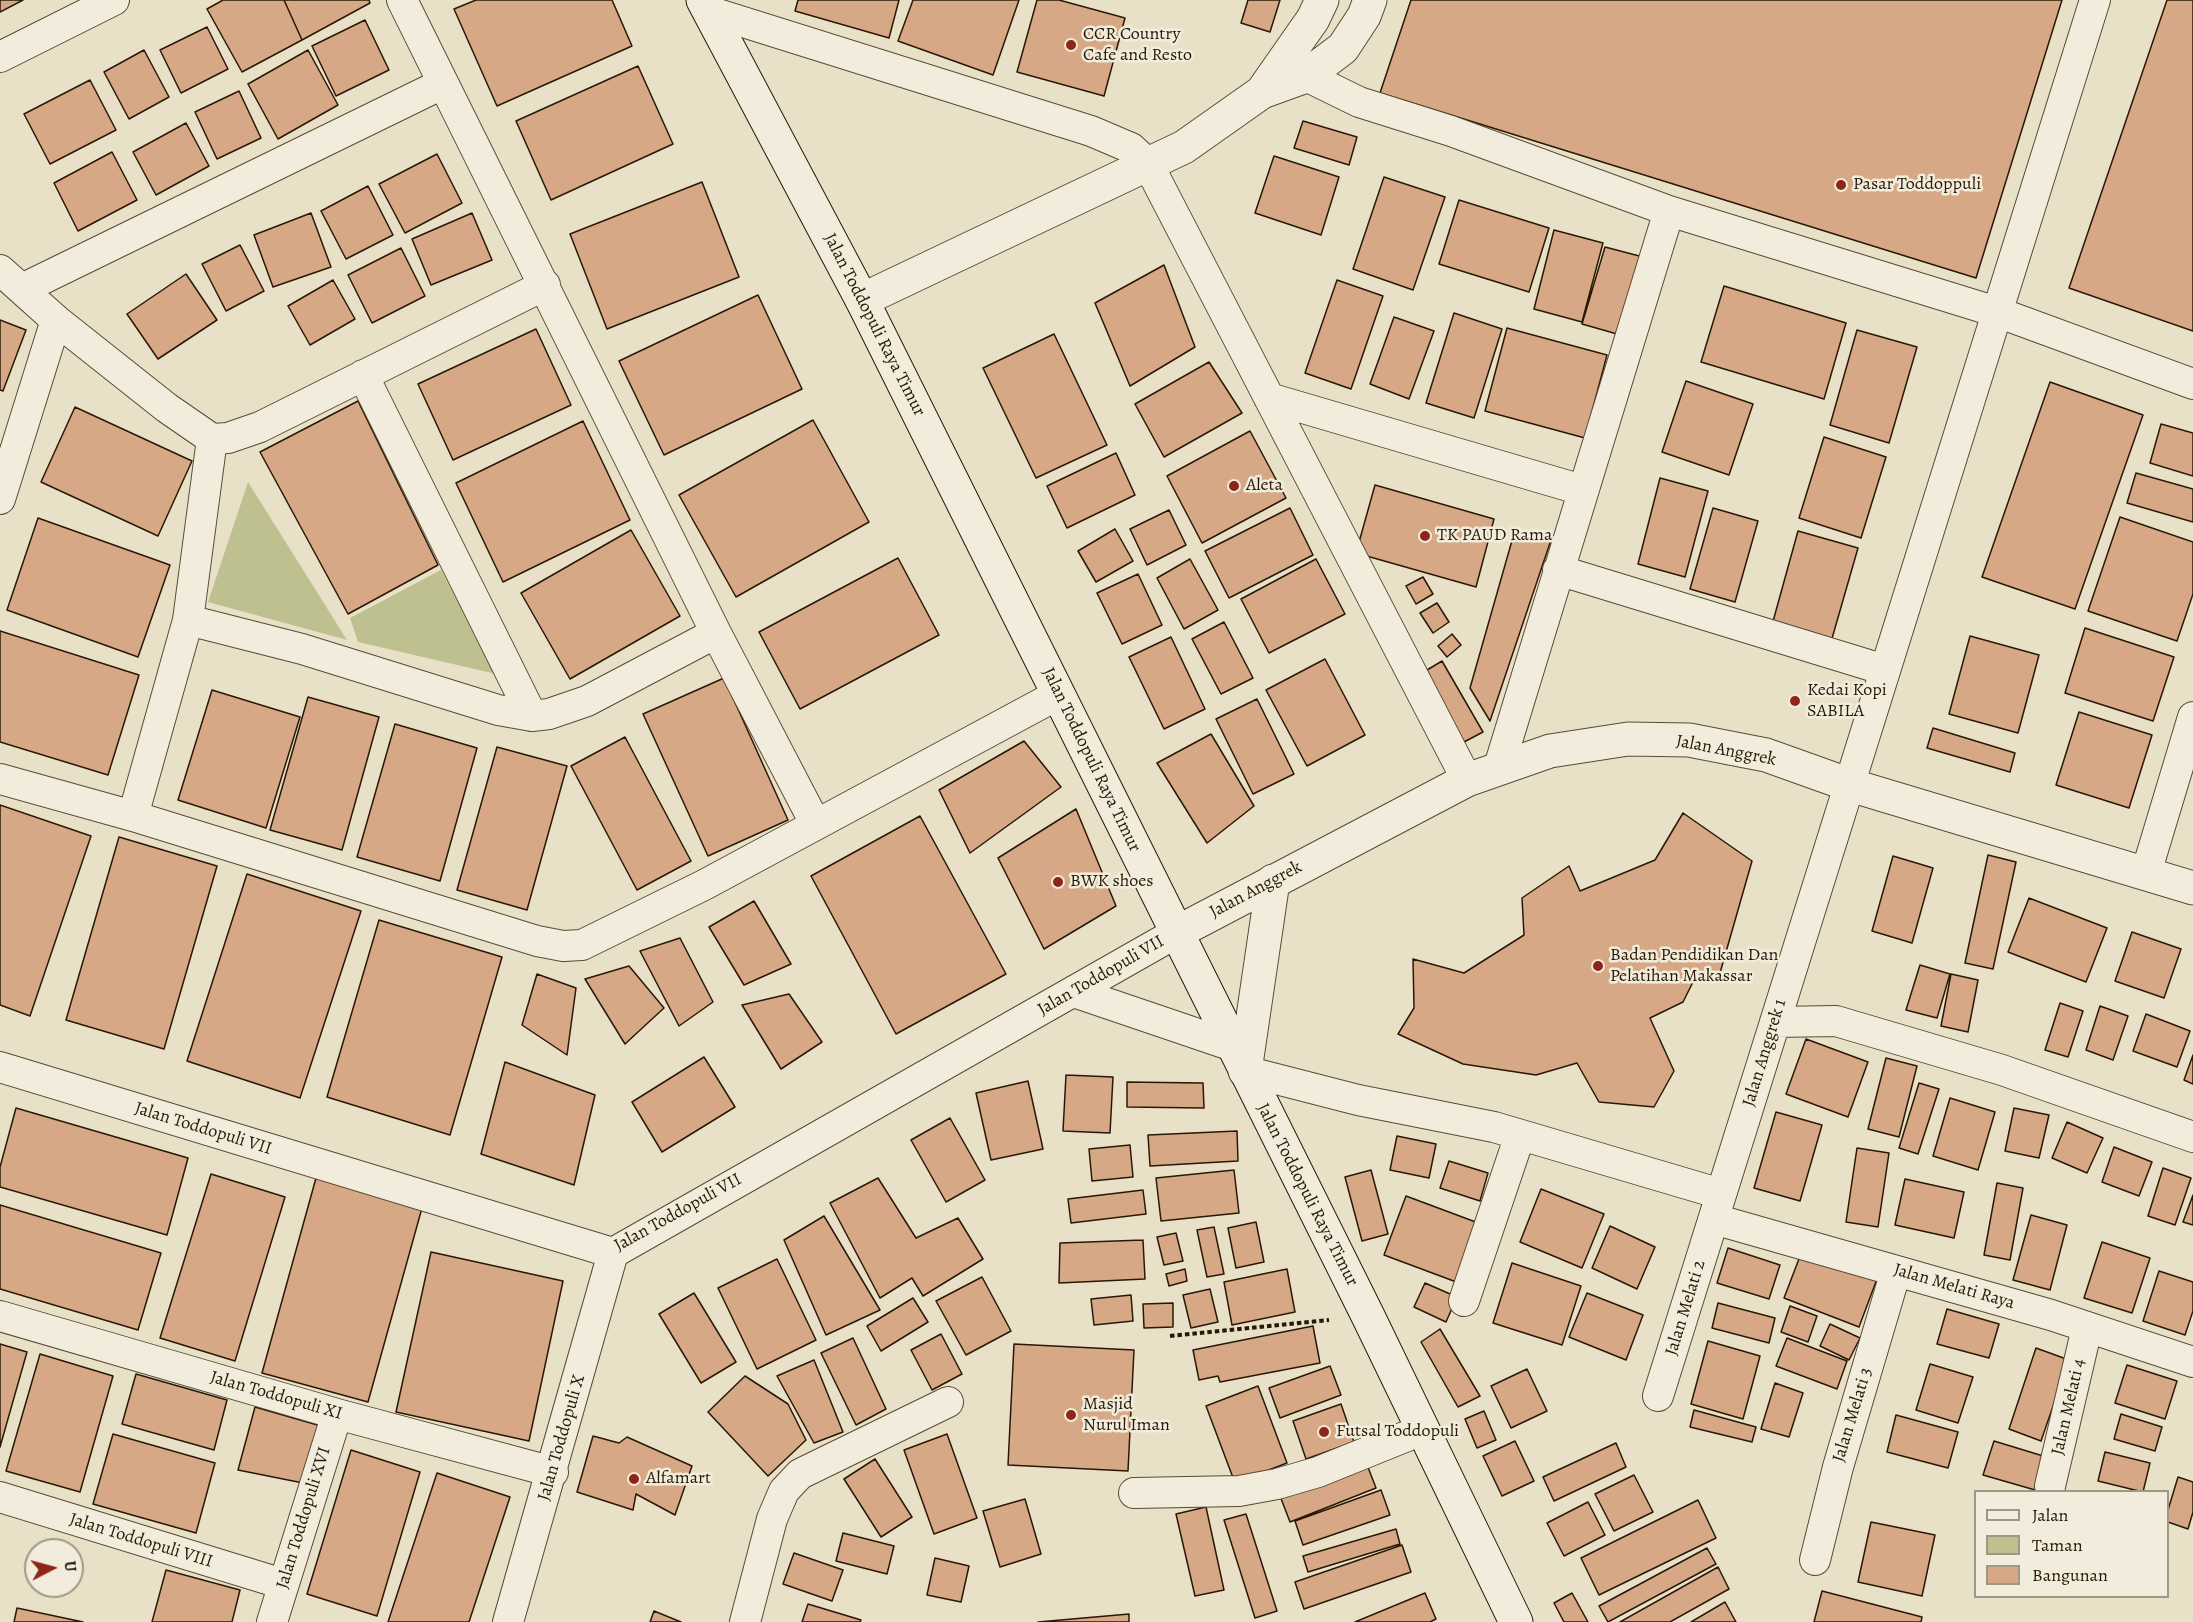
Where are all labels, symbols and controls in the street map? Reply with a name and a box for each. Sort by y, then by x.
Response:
place label: CCR Country Cafe and Resto [1083,24,1192,66]
marker: CCR Country Cafe and Resto [1064,38,1078,52]
place label: Pasar Toddoppuli [1853,174,1981,196]
marker: Pasar Toddoppuli [1834,178,1848,192]
street label: Jalan Toddopuli Raya Timur [818,230,930,420]
place label: Aleta [1246,475,1283,497]
marker: Aleta [1227,479,1241,493]
place label: TK PAUD Rama [1437,525,1552,547]
marker: TK PAUD Rama [1418,529,1432,543]
street label: Jalan Toddopuli Raya Timur [1037,664,1145,856]
place label: Kedai Kopi SABILA [1807,680,1887,722]
marker: Kedai Kopi SABILA [1788,694,1802,708]
street label: Jalan Anggrek [1674,731,1778,771]
street label: Jalan Anggrek [1206,857,1306,923]
place label: BWK shoes [1070,871,1154,893]
marker: BWK shoes [1051,875,1065,889]
street label: Jalan Toddopuli VII [1034,931,1168,1021]
place label: Badan Pendidikan Dan Pelatihan Makassar [1610,945,1778,988]
marker: Badan Pendidikan Dan Pelatihan Makassar [1591,959,1605,973]
street label: Jalan Anggrek 1 [1738,997,1792,1109]
street label: Jalan Toddopuli VII [132,1098,274,1160]
street label: Jalan Toddopuli Raya Timur [1251,1100,1363,1290]
street label: Jalan Toddopuli VII [611,1169,745,1257]
street label: Jalan Melati 2 [1661,1258,1711,1358]
street label: Jalan Melati Raya [1891,1259,2017,1315]
street label: Jalan Melati 4 [2047,1357,2091,1457]
street label: Jalan Melati 3 [1828,1365,1878,1465]
street label: Jalan Toddopuli XI [207,1367,345,1425]
street label: Jalan Toddopuli X [534,1373,590,1503]
place label: Masjid Nurul Iman [1083,1394,1170,1436]
marker: Masjid Nurul Iman [1064,1408,1078,1422]
place label: Futsal Toddopuli [1336,1421,1459,1443]
marker: Futsal Toddopuli [1317,1425,1331,1439]
street label: Jalan Toddopuli XVI [272,1444,336,1592]
place label: Alfamart [646,1468,711,1490]
marker: Alfamart [627,1472,641,1486]
legend [1974,1490,2169,1598]
text: Jalan [2032,1503,2068,1527]
street label: Jalan Toddopuli VIII [67,1509,215,1573]
text: Taman [2032,1533,2083,1557]
north arrow [24,1538,84,1598]
text: U [58,1560,81,1573]
text: Bangunan [2032,1563,2108,1587]

